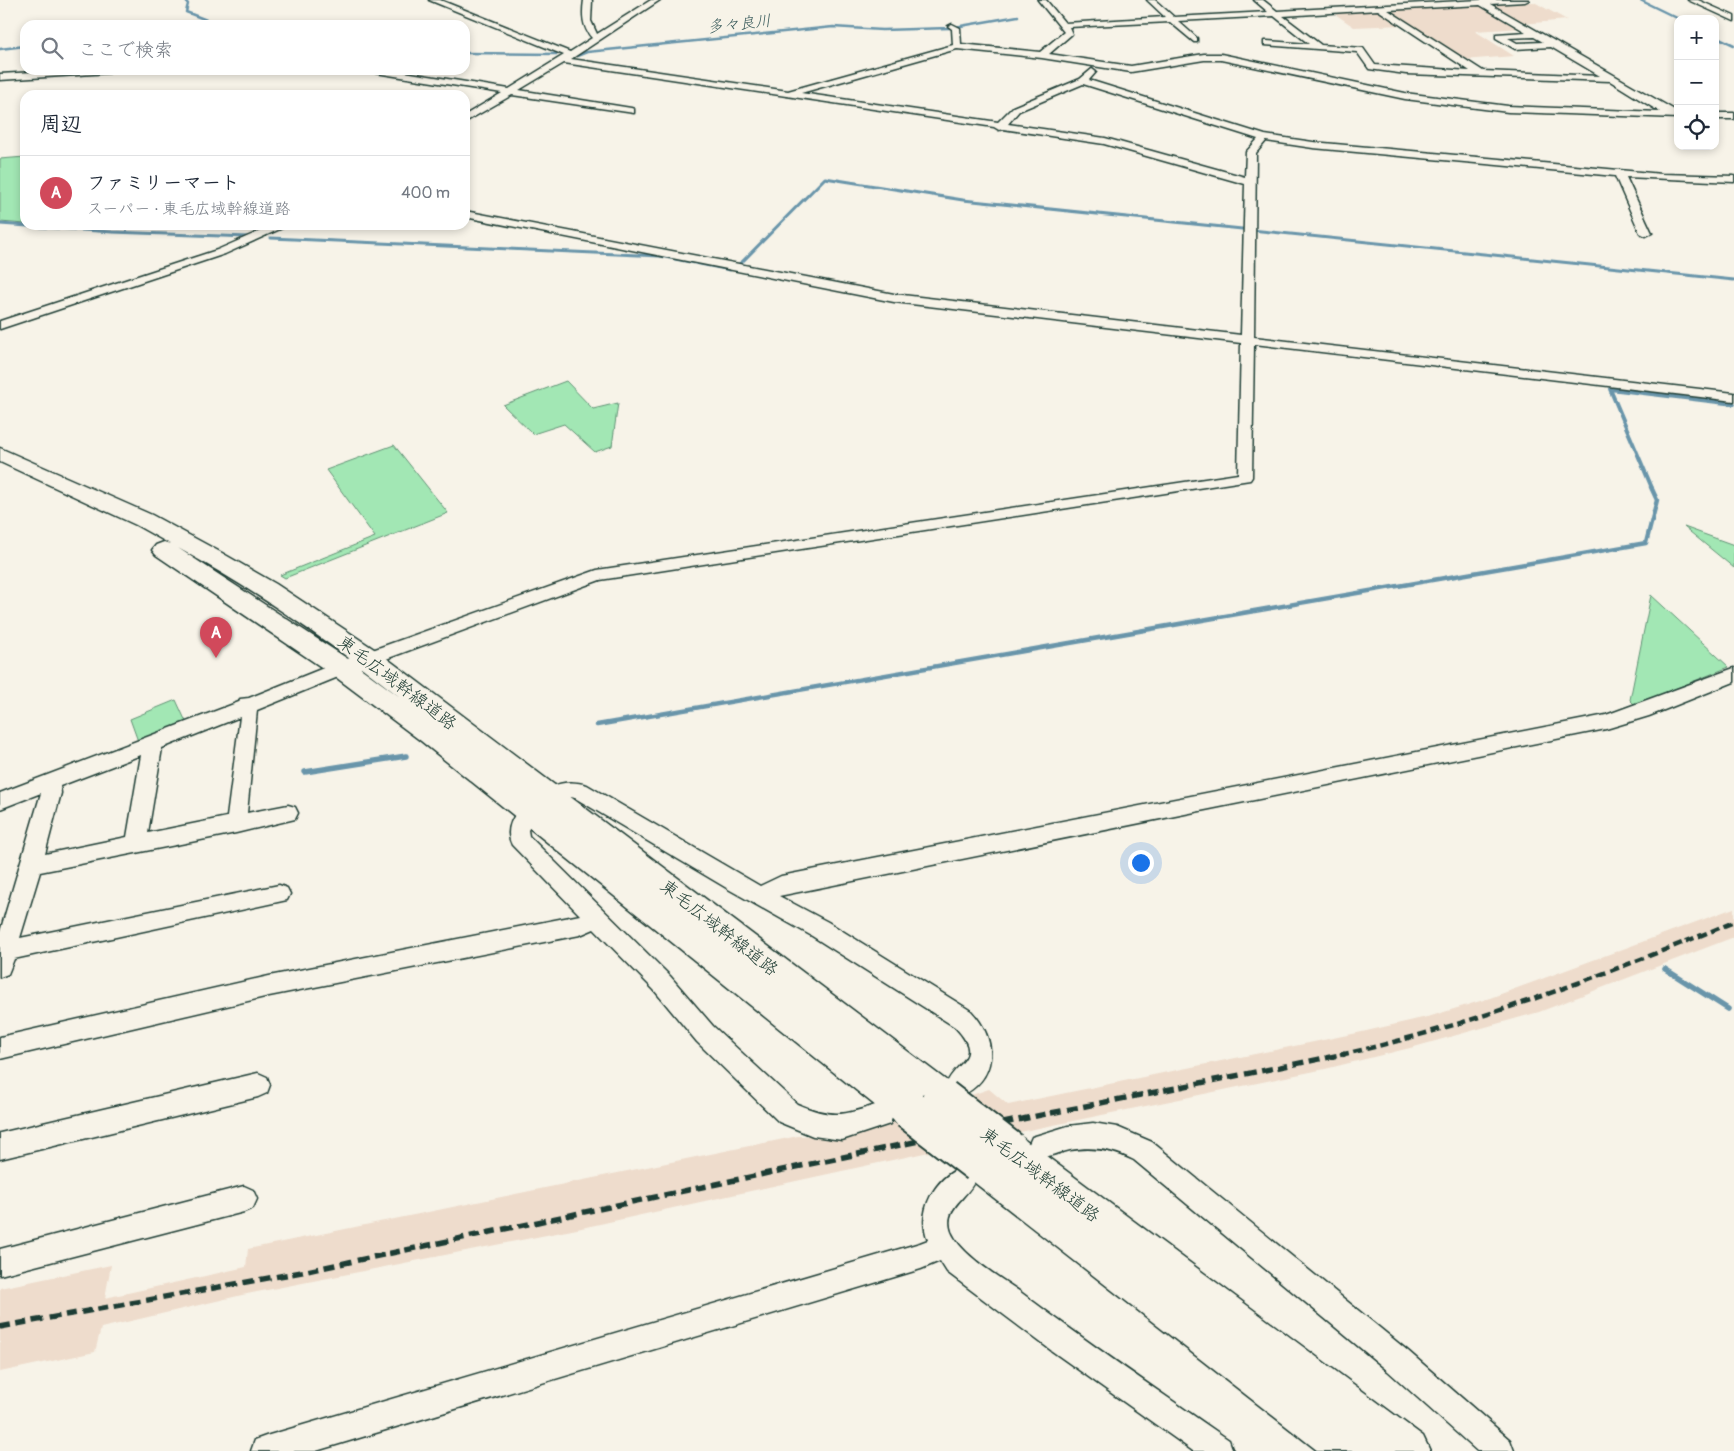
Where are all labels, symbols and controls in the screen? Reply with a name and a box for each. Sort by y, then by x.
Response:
water label: 多々良川 [706,11,772,37]
map controls [1674,15,1719,150]
button: + [1674,15,1719,60]
search box [20,20,470,75]
icon: search [38,34,66,62]
text: ここで検索 [78,38,173,62]
button: − [1674,60,1719,105]
button: locate [1674,105,1719,150]
text: 周辺 [40,111,82,138]
text: ファミリーマート [87,171,240,195]
text: A [51,183,61,203]
text: 400 m [401,183,450,203]
text: スーパー · 東毛広域幹線道路 [87,199,290,219]
pin: A [200,617,232,658]
street label: 東毛広域幹線道路 [333,630,461,736]
your location [1128,850,1154,876]
street label: 東毛広域幹線道路 [655,875,783,981]
street label: 東毛広域幹線道路 [976,1122,1104,1228]

